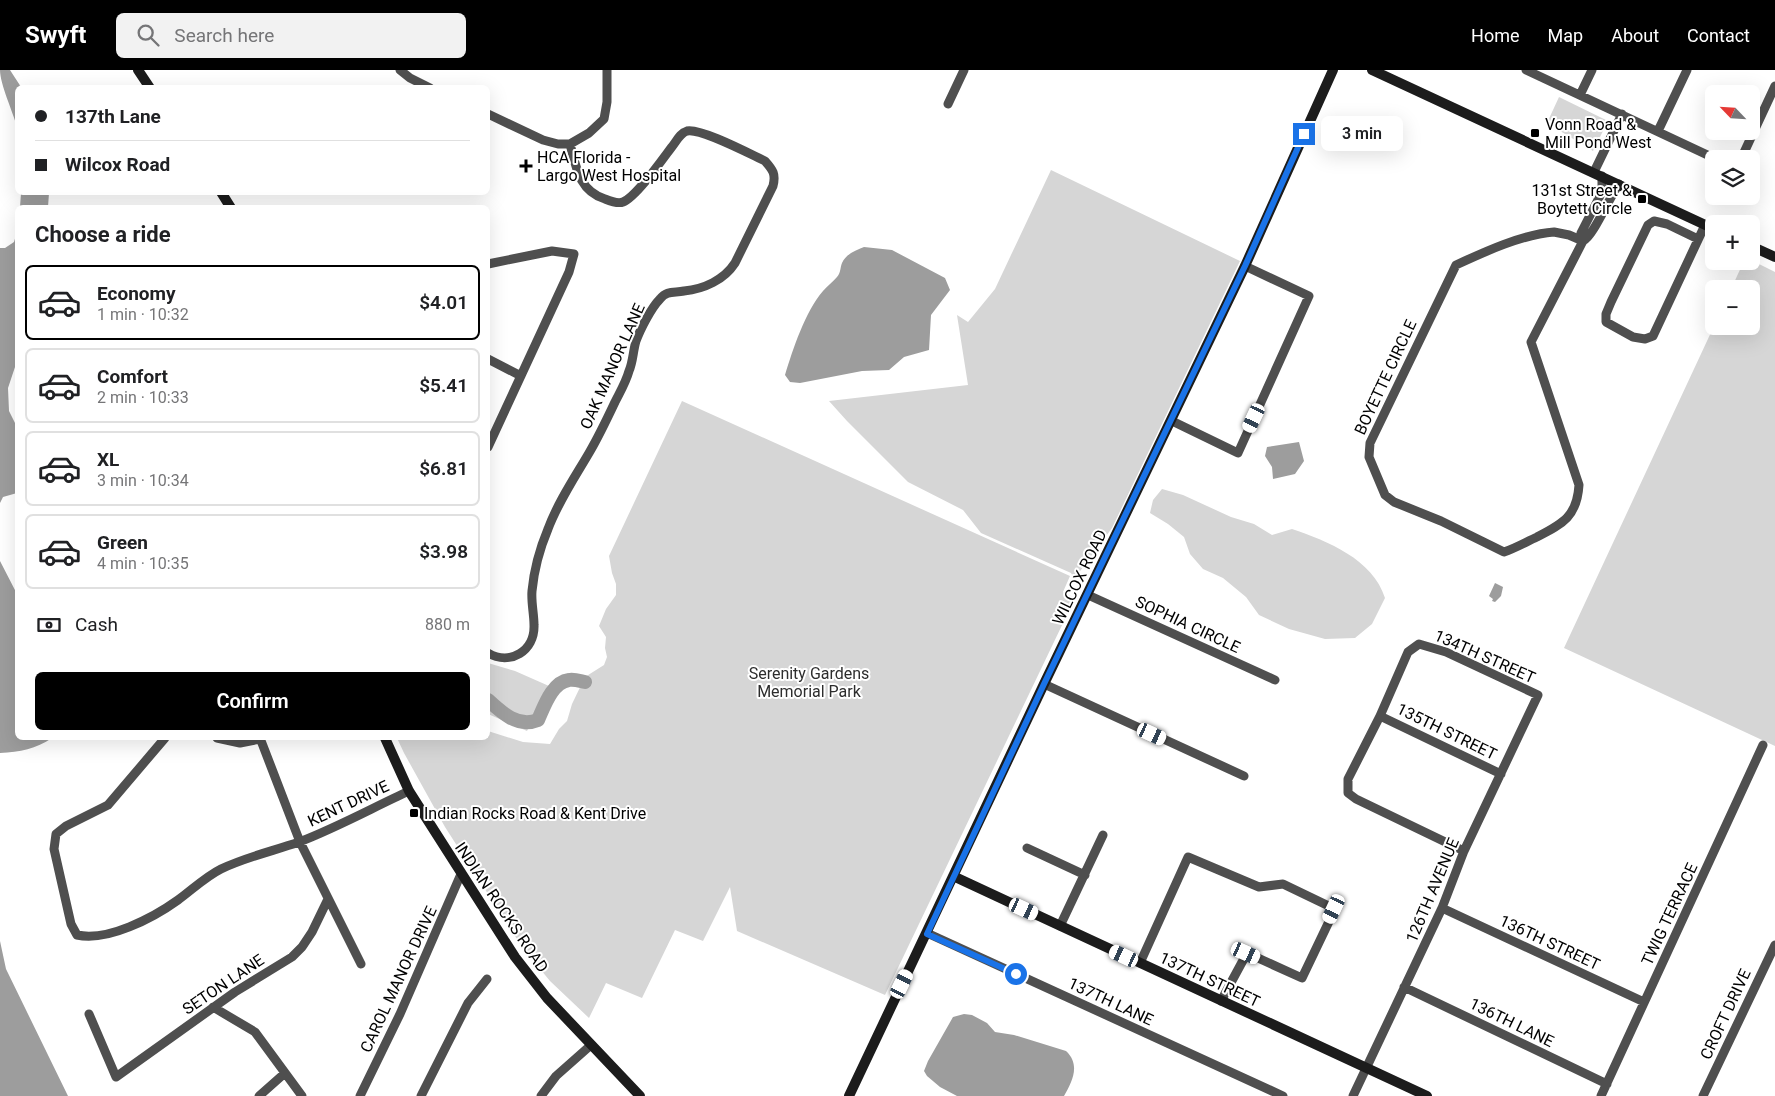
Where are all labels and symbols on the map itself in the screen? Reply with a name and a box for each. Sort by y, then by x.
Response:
north arrow [1705,85,1760,140]
place label: Vonn Road & Mill Pond West [1545,115,1651,152]
callout: 3 min [1322,116,1404,152]
route end [1293,123,1315,145]
marker: Vonn Road & Mill Pond West [1529,127,1541,139]
place label: HCA Florida - Largo West Hospital [537,148,681,185]
marker: HCA Florida - Largo West Hospital [519,159,533,173]
place label: 131st Street & Boytett Circle [1531,181,1632,218]
marker: 131st Street & Boytett Circle [1636,193,1648,205]
street label: OAK MANOR LANE [576,300,649,432]
street label: BOYETTE CIRCLE [1351,317,1420,438]
car [1240,401,1267,435]
street label: WILCOX ROAD [1048,527,1111,628]
street label: SOPHIA CIRCLE [1132,592,1243,657]
street label: 134TH STREET [1431,626,1539,687]
park label: Serenity Gardens Memorial Park [749,664,869,701]
street label: 135TH STREET [1394,699,1500,764]
car [1135,721,1168,747]
street label: KENT DRIVE [305,776,392,831]
place label: Indian Rocks Road & Kent Drive [424,804,646,823]
marker: Indian Rocks Road & Kent Drive [408,807,420,819]
street label: 126TH AVENUE [1402,835,1463,945]
street label: INDIAN ROCKS ROAD [451,839,552,976]
street label: TWIG TERRACE [1637,860,1702,969]
car [1320,892,1347,926]
car [1007,896,1040,922]
street label: CAROL MANOR DRIVE [356,903,441,1055]
street label: 136TH STREET [1497,911,1603,974]
car [1229,940,1262,966]
car [1107,943,1140,969]
street label: 137TH STREET [1157,948,1263,1011]
street label: SETON LANE [179,950,268,1019]
route start [1005,963,1027,985]
street label: CROFT DRIVE [1696,966,1755,1062]
car [888,967,915,1001]
street label: 137TH LANE [1065,973,1156,1029]
street label: 136TH LANE [1466,994,1557,1051]

